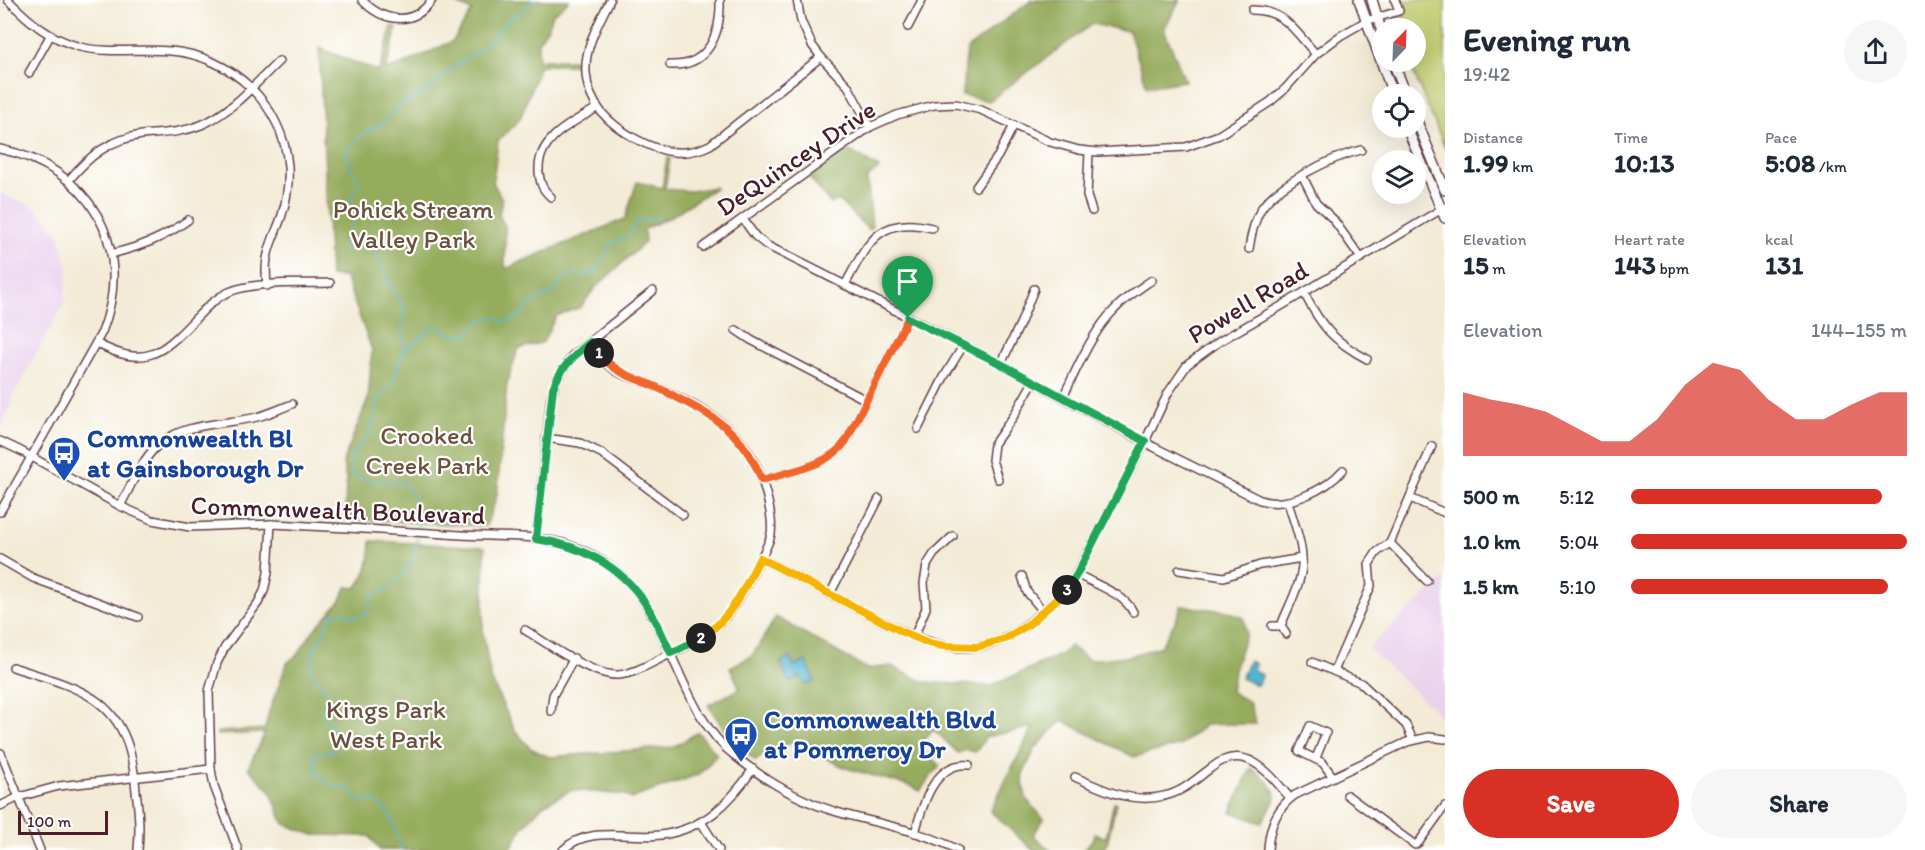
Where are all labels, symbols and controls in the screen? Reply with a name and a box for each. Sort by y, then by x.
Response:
north arrow [1372,18,1426,72]
map controls [1372,18,1426,204]
text: Evening run [1463,20,1630,59]
button: share [1844,20,1907,83]
text: 19:42 [1463,62,1510,86]
button: locate [1372,84,1426,138]
street label: DeQuincey Drive [710,93,882,223]
text: Distance [1463,128,1523,147]
text: Time [1614,128,1648,147]
text: Pace [1765,128,1797,147]
text: 1.99 [1463,147,1509,179]
text: 10:13 [1614,147,1675,179]
text: 5:08 [1765,147,1815,179]
button: layers [1372,150,1426,204]
text: km [1509,157,1533,176]
text: /km [1815,157,1847,176]
park label: Pohick Stream Valley Park [333,193,493,255]
text: Elevation [1463,230,1527,249]
text: Heart rate [1614,230,1685,249]
text: kcal [1765,230,1793,249]
text: 15 [1463,249,1489,281]
text: 143 [1614,249,1656,281]
text: 131 [1765,249,1803,281]
street label: Powell Road [1182,253,1315,350]
pin [882,256,933,318]
text: m [1489,259,1506,278]
text: bpm [1656,259,1689,278]
icon: arrive [891,265,924,298]
text: Elevation [1463,318,1542,342]
text: 144–155 m [1811,318,1907,342]
pin: 1 [584,338,614,368]
text: 1 [595,343,603,362]
park label: Crooked Creek Park [366,419,489,481]
place label: Commonwealth Bl at Gainsborough Dr [87,422,305,484]
bus stop icon: Commonwealth Bl at Gainsborough Dr [46,435,82,482]
text: 500 m [1463,485,1519,509]
text: 5:12 [1559,485,1594,509]
street label: Commonwealth Boulevard [190,489,486,531]
text: 1.0 km [1463,530,1520,554]
text: 5:04 [1559,530,1599,554]
pin: 3 [1052,575,1082,605]
text: 1.5 km [1463,575,1519,599]
text: 5:10 [1559,575,1596,599]
text: 3 [1063,580,1071,599]
pin: 2 [686,623,716,653]
text: 2 [697,628,705,647]
park label: Kings Park West Park [326,693,446,755]
place label: Commonwealth Blvd at Pommeroy Dr [764,703,997,765]
bus stop icon: Commonwealth Blvd at Pommeroy Dr [723,716,759,763]
button: Save [1463,769,1679,838]
button: Share [1691,769,1907,838]
scale bar [18,808,108,836]
text: 100 m [27,812,71,831]

